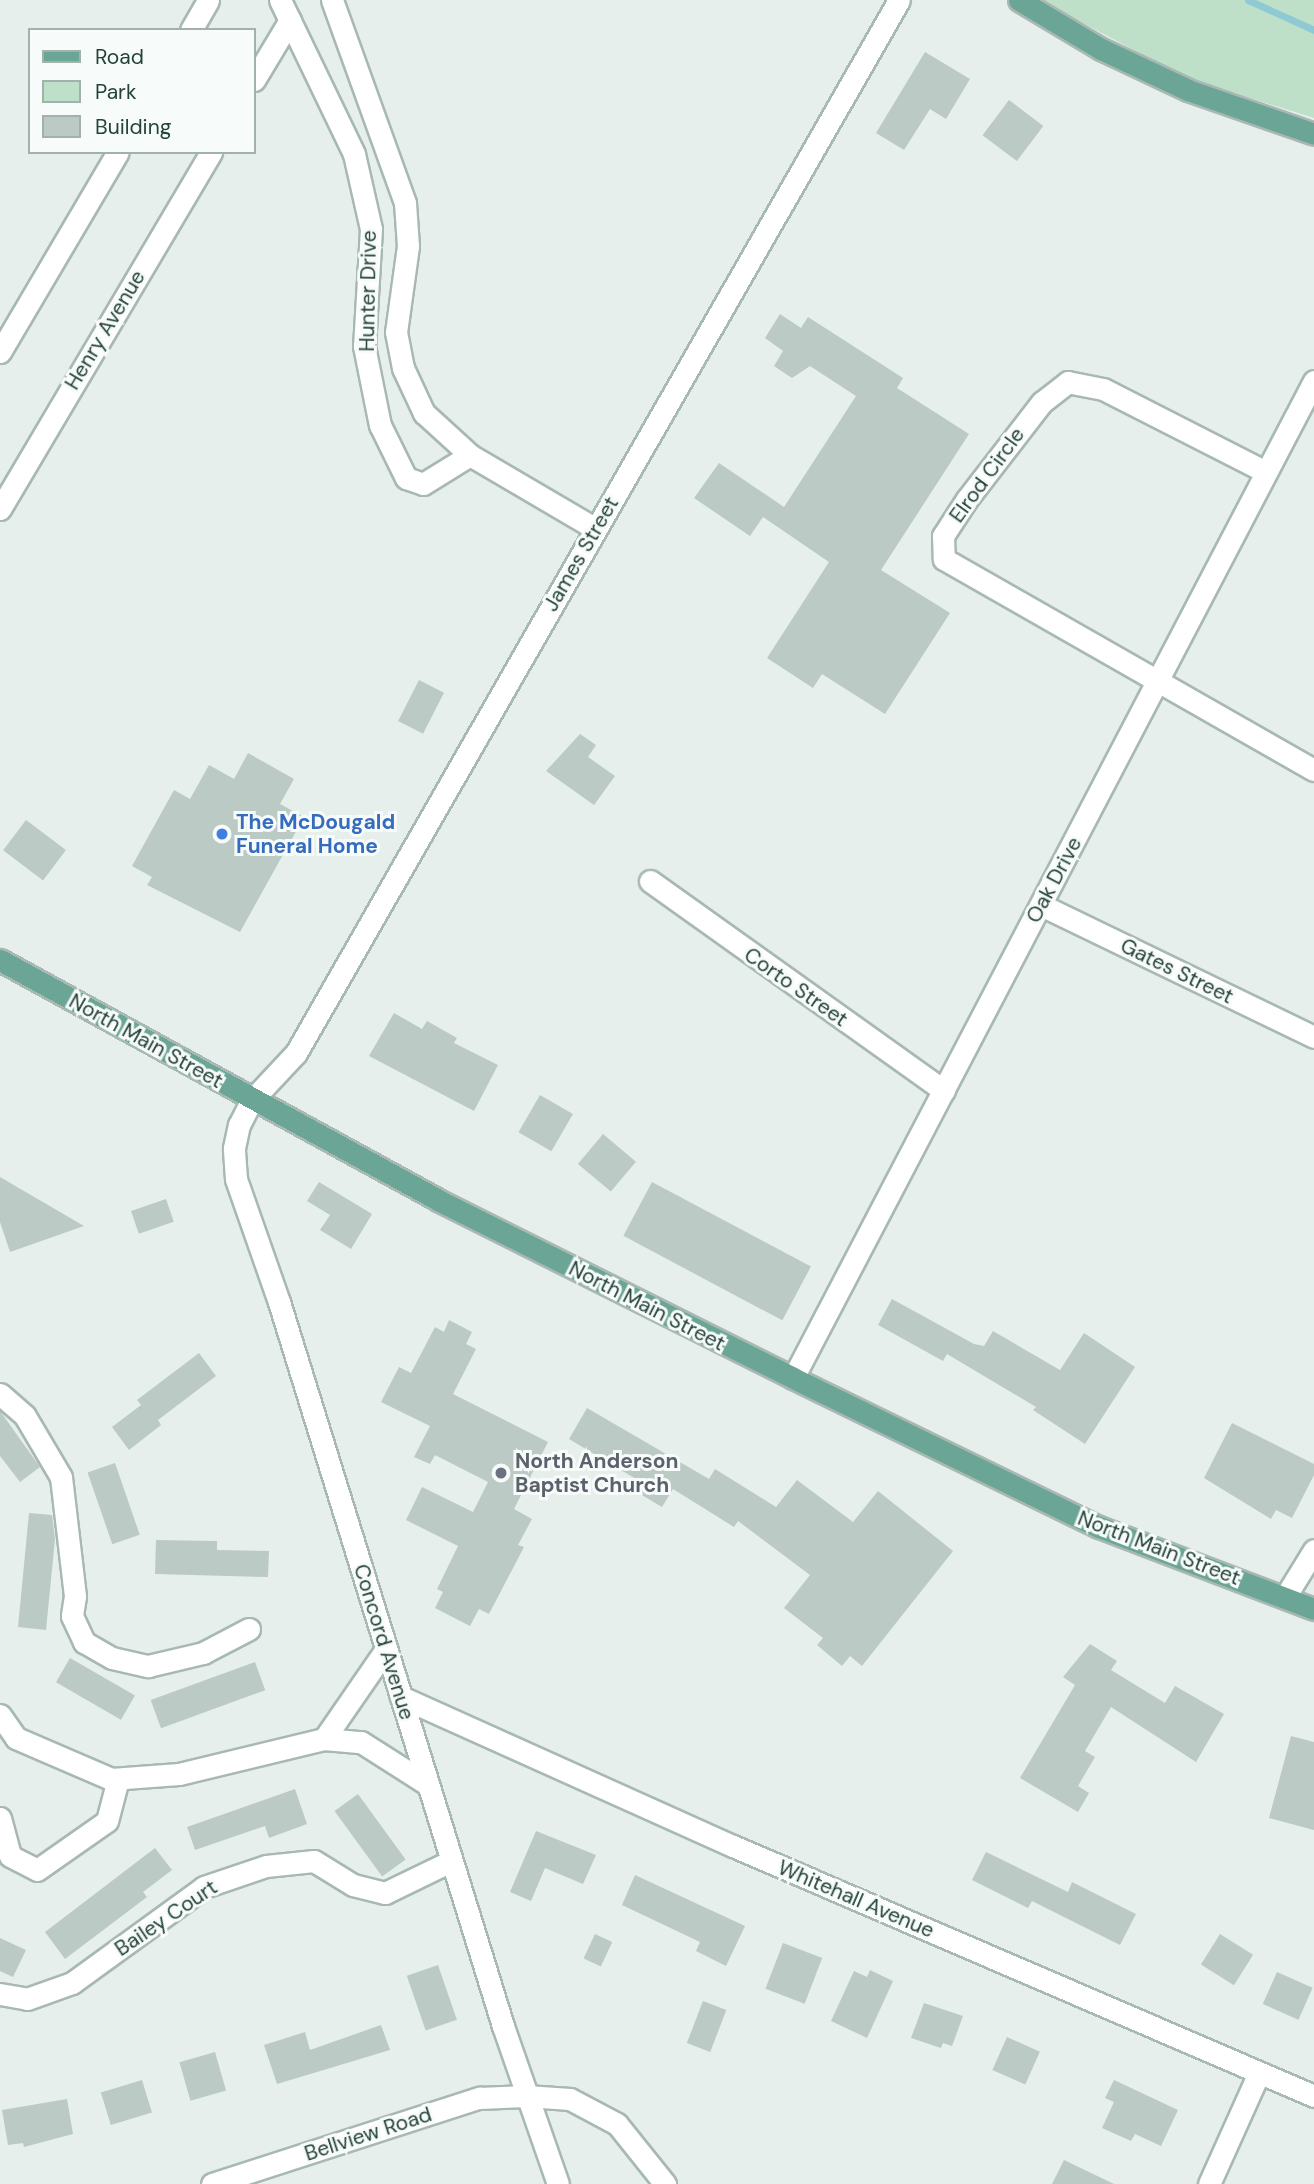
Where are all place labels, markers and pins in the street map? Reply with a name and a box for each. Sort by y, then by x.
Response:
place label: The McDougald Funeral Home [236,809,395,859]
marker: The McDougald Funeral Home [214,826,230,842]
place label: North Anderson Baptist Church [515,1448,678,1498]
marker: North Anderson Baptist Church [493,1465,509,1481]

